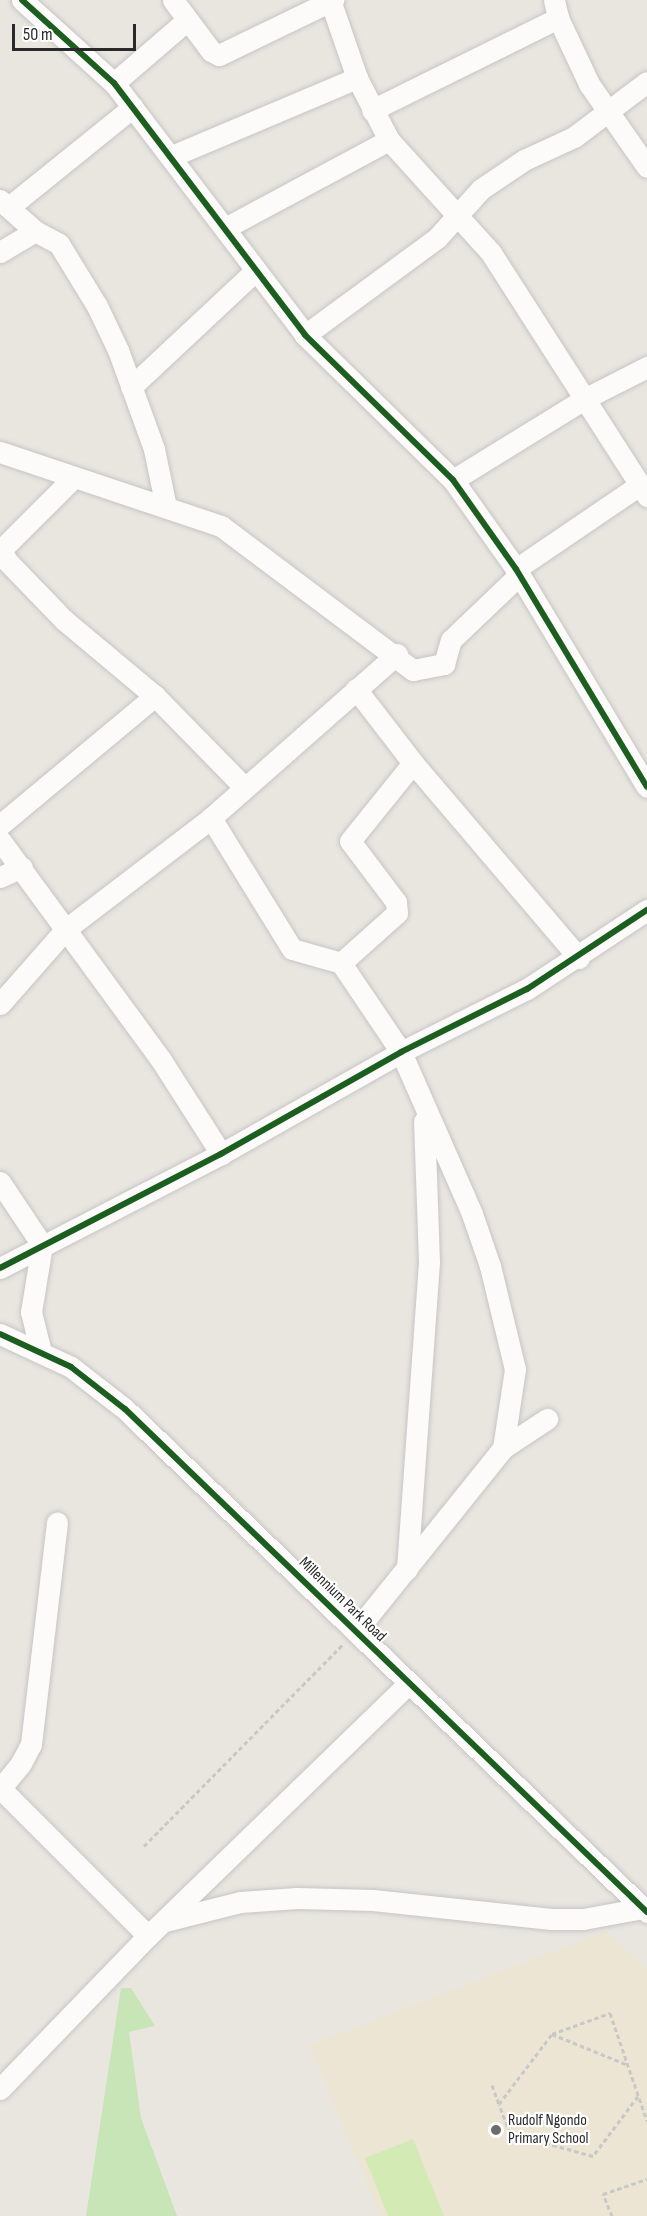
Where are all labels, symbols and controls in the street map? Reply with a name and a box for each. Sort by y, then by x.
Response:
scale bar [15,12,140,50]
text: 50 m [23,24,53,45]
street label: Millennium Park Road [294,1554,390,1646]
place label: Rudolf Ngondo Primary School [508,2111,589,2149]
marker: Rudolf Ngondo Primary School [489,2123,503,2137]

